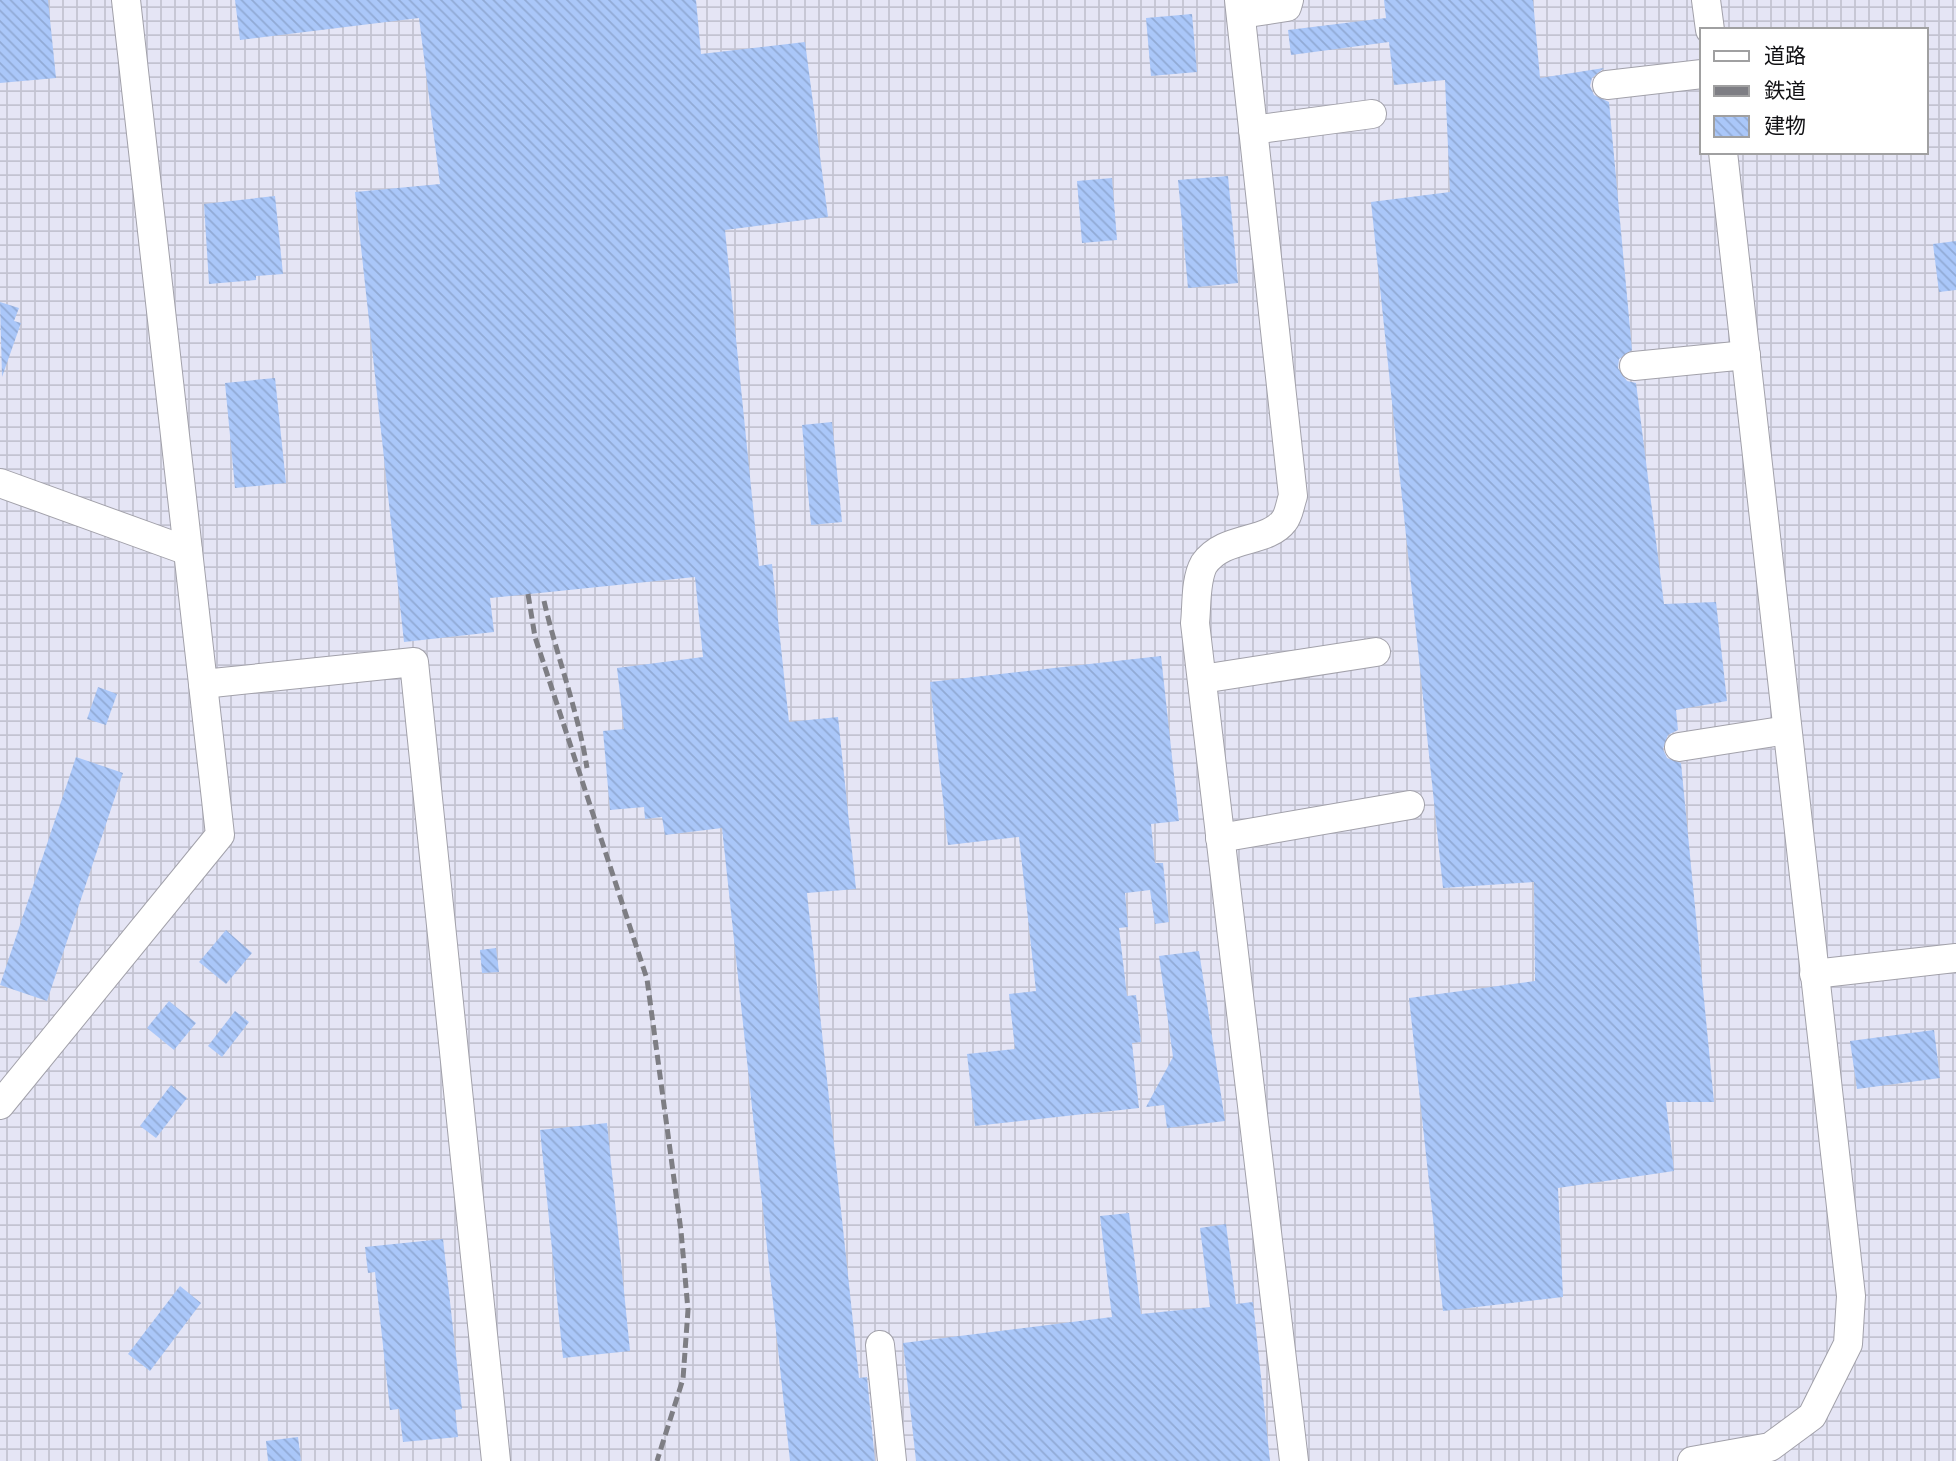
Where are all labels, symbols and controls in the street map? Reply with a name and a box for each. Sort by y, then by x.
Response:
legend [1700,28,1928,154]
text: 道路 [1764,41,1806,69]
text: 鉄道 [1764,76,1806,104]
text: 建物 [1764,111,1806,139]

